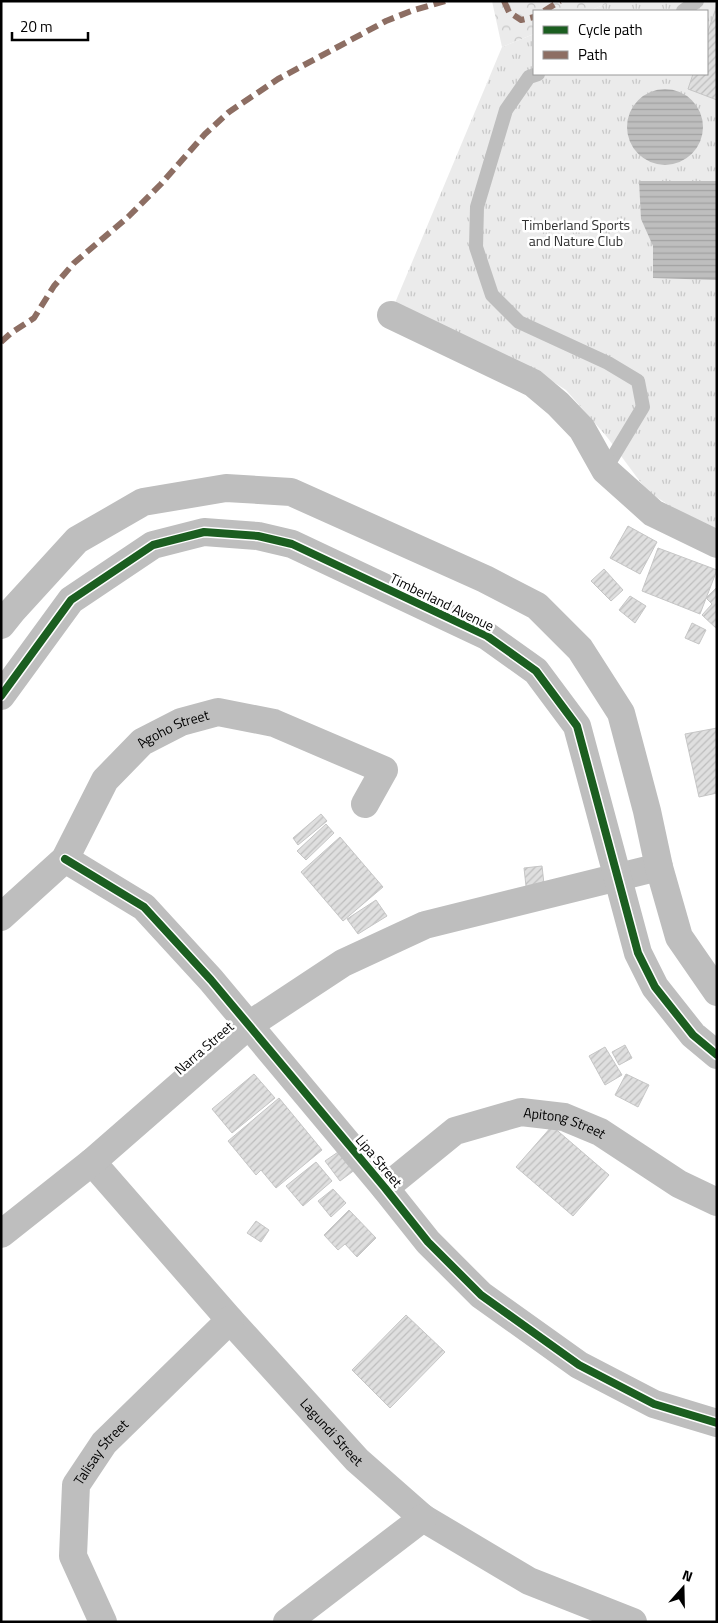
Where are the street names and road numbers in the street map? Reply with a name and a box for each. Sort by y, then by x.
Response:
street label: Timberland Avenue [387,567,498,636]
street label: Agoho Street [131,704,211,752]
street label: Narra Street [169,1016,238,1079]
street label: Apitong Street [522,1101,611,1143]
street label: Lipa Street [351,1130,408,1192]
street label: Lagundi Street [295,1393,368,1471]
street label: Talisay Street [68,1414,133,1489]

